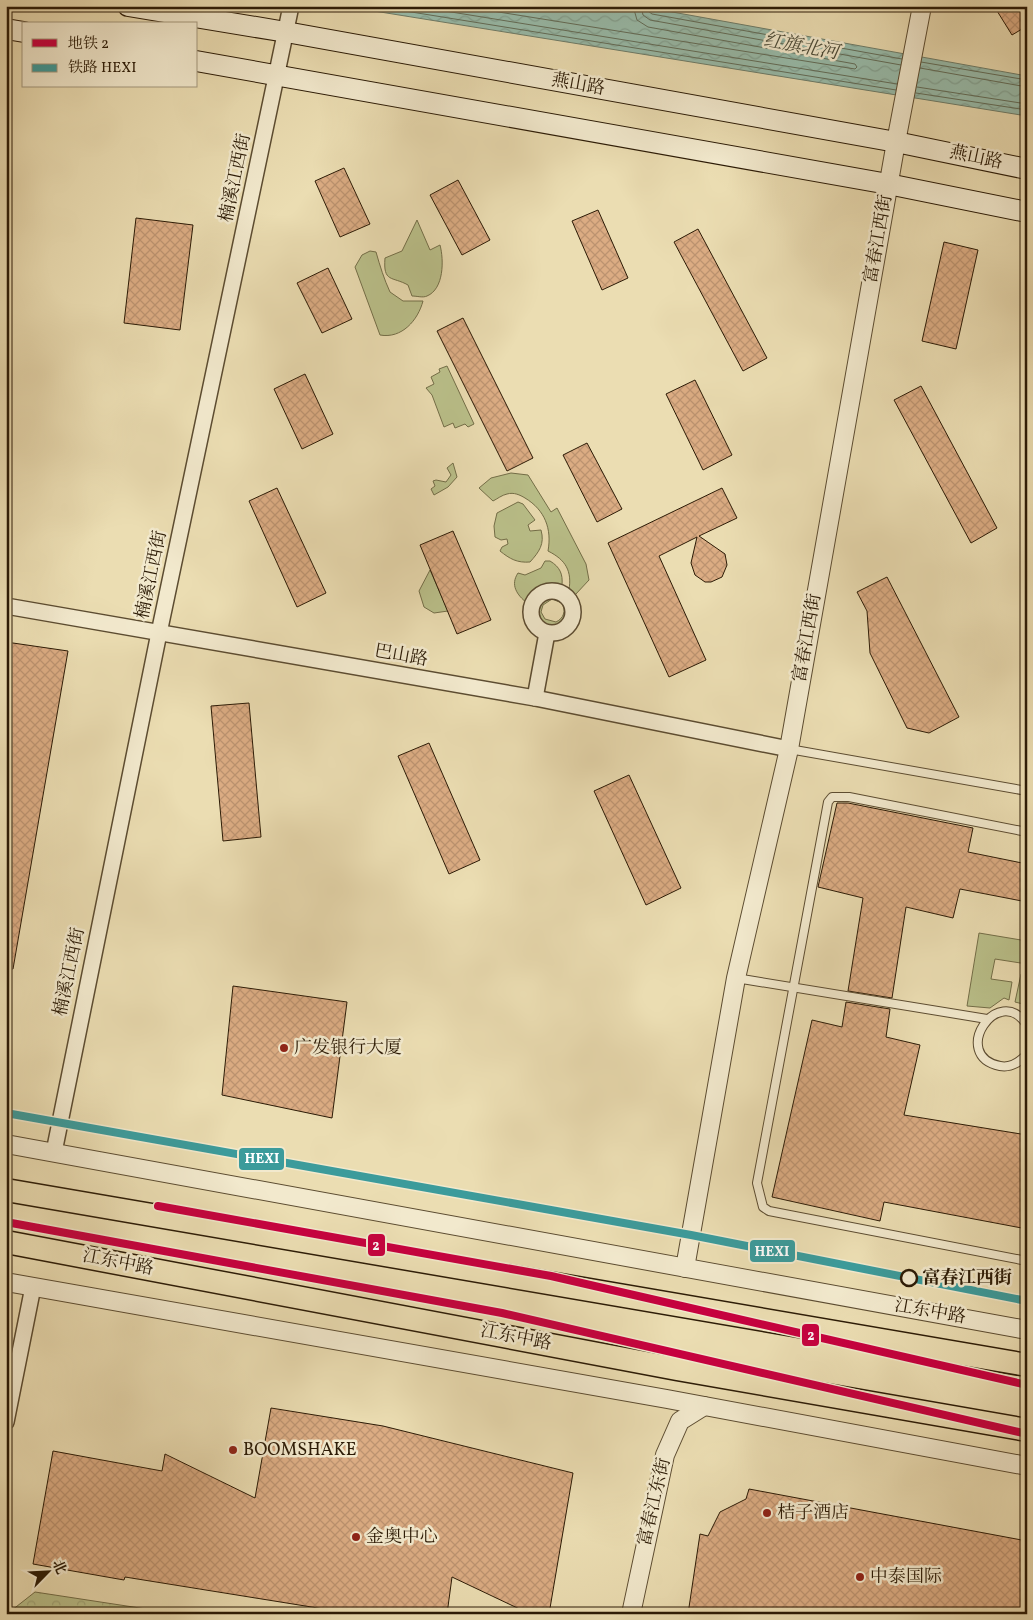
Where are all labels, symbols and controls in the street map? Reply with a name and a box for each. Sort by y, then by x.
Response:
legend [22,22,198,88]
water label: 红旗北河 [761,28,844,67]
text: 地铁 2 [68,34,109,55]
text: 铁路 HEXI [68,58,137,79]
street label: 燕山路 [549,68,607,102]
street label: 楠溪江西街 [214,131,258,225]
street label: 燕山路 [947,140,1005,176]
street label: 富春江西街 [859,193,899,285]
street label: 楠溪江西街 [130,528,174,622]
street label: 富春江西街 [788,592,828,684]
street label: 巴山路 [372,639,430,673]
street label: 楠溪江西街 [48,925,92,1019]
place label: 广发银行大厦 [294,1036,402,1061]
marker: 广发银行大厦 [278,1042,290,1054]
line badge: HEXI [238,1147,285,1171]
text: HEXI [245,1150,279,1169]
line badge: 2 [367,1233,386,1257]
text: 2 [372,1237,380,1256]
line badge: HEXI [749,1239,796,1263]
text: HEXI [755,1243,789,1262]
street label: 江东中路 [80,1244,156,1282]
place label: 富春江西街 [922,1266,1012,1291]
marker: 富春江西街 [900,1269,918,1287]
street label: 江东中路 [892,1293,968,1331]
street label: 江东中路 [478,1319,554,1357]
line badge: 2 [801,1323,820,1347]
text: 2 [807,1327,815,1346]
place label: BOOMSHAKE [243,1438,357,1463]
marker: BOOMSHAKE [227,1444,239,1456]
street label: 富春江东街 [633,1455,677,1549]
place label: 桔子酒店 [777,1501,849,1526]
marker: 桔子酒店 [761,1507,773,1519]
place label: 金奥中心 [366,1525,438,1550]
marker: 金奥中心 [350,1531,362,1543]
north arrow [22,1548,72,1598]
text: 北 [47,1557,70,1578]
place label: 中泰国际 [870,1565,942,1590]
marker: 中泰国际 [854,1571,866,1583]

